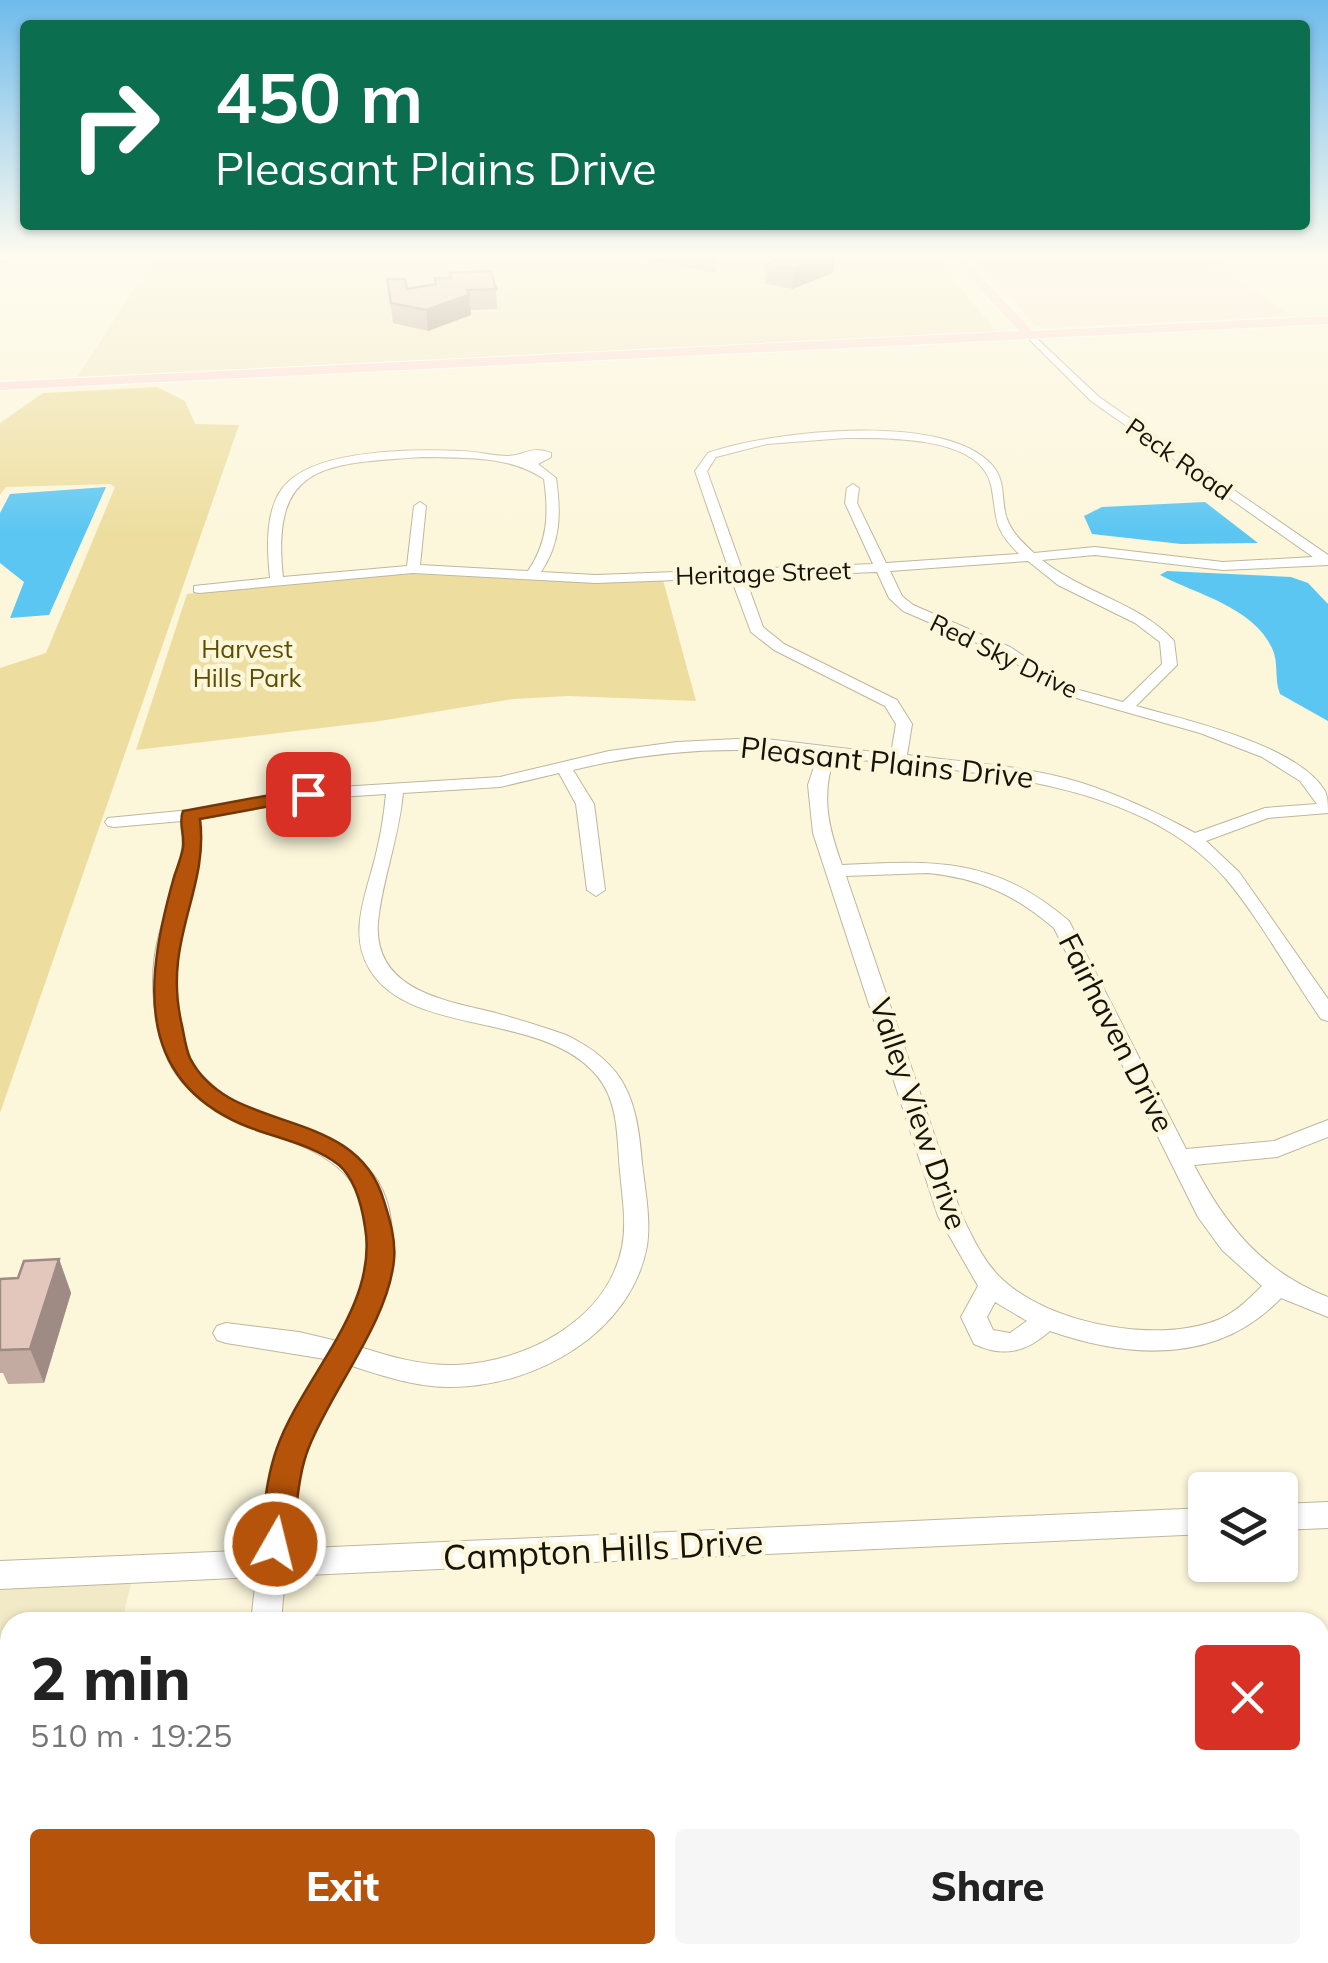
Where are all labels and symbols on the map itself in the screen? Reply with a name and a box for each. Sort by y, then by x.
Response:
street label: Peck Road [1120,411,1238,506]
street label: Heritage Street [675,554,852,591]
street label: Red Sky Drive [925,606,1083,705]
park label: Harvest Hills Park [193,633,302,693]
street label: Pleasant Plains Drive [739,728,1035,796]
pin [266,752,351,837]
street label: Fairhaven Drive [1051,927,1183,1138]
street label: Valley View Drive [862,993,976,1234]
position arrow [223,1492,327,1596]
street label: Campton Hills Drive [442,1519,764,1579]

